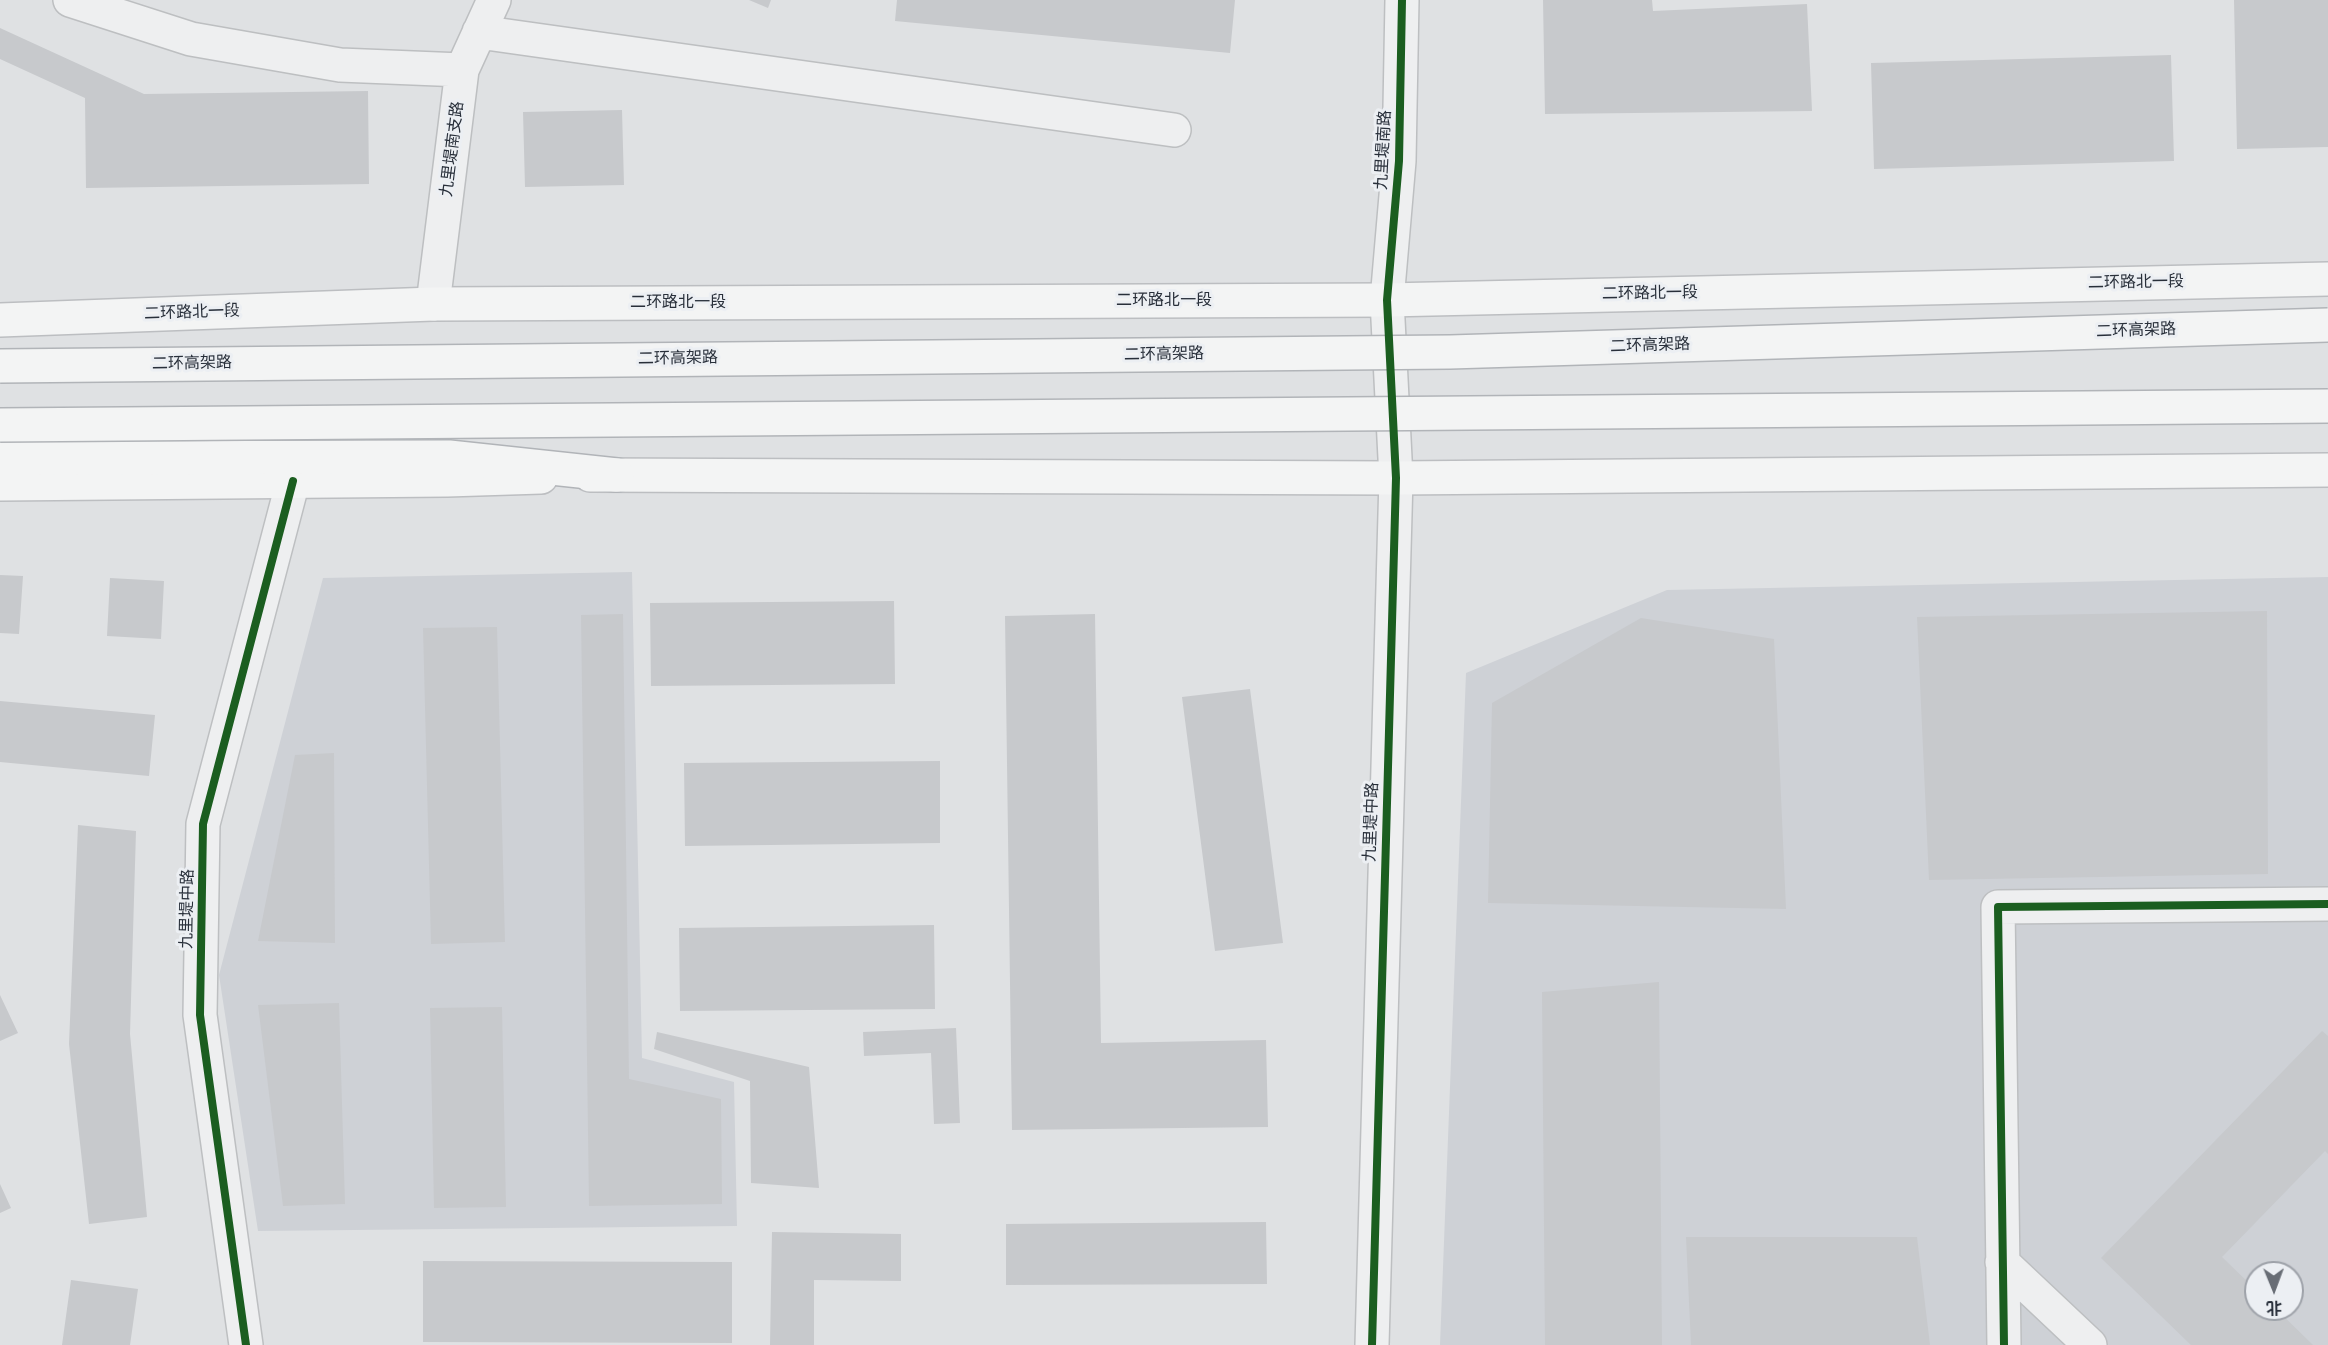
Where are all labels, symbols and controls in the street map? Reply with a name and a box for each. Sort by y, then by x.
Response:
street label: 九里堤南支路 [438,100,468,198]
street label: 九里堤南路 [1372,110,1396,190]
street label: 二环路北一段 [2088,273,2184,293]
street label: 二环路北一段 [1602,284,1698,304]
street label: 二环路北一段 [1116,291,1212,311]
street label: 二环路北一段 [630,293,726,313]
street label: 二环路北一段 [144,302,240,324]
street label: 二环高架路 [2096,320,2176,342]
street label: 二环高架路 [1610,335,1690,357]
street label: 二环高架路 [1124,345,1204,365]
street label: 二环高架路 [638,349,718,369]
street label: 二环高架路 [152,354,232,374]
street label: 九里堤中路 [1361,782,1383,862]
street label: 九里堤中路 [178,869,198,949]
north arrow [2244,1261,2304,1321]
text: 北 [2266,1298,2282,1317]

